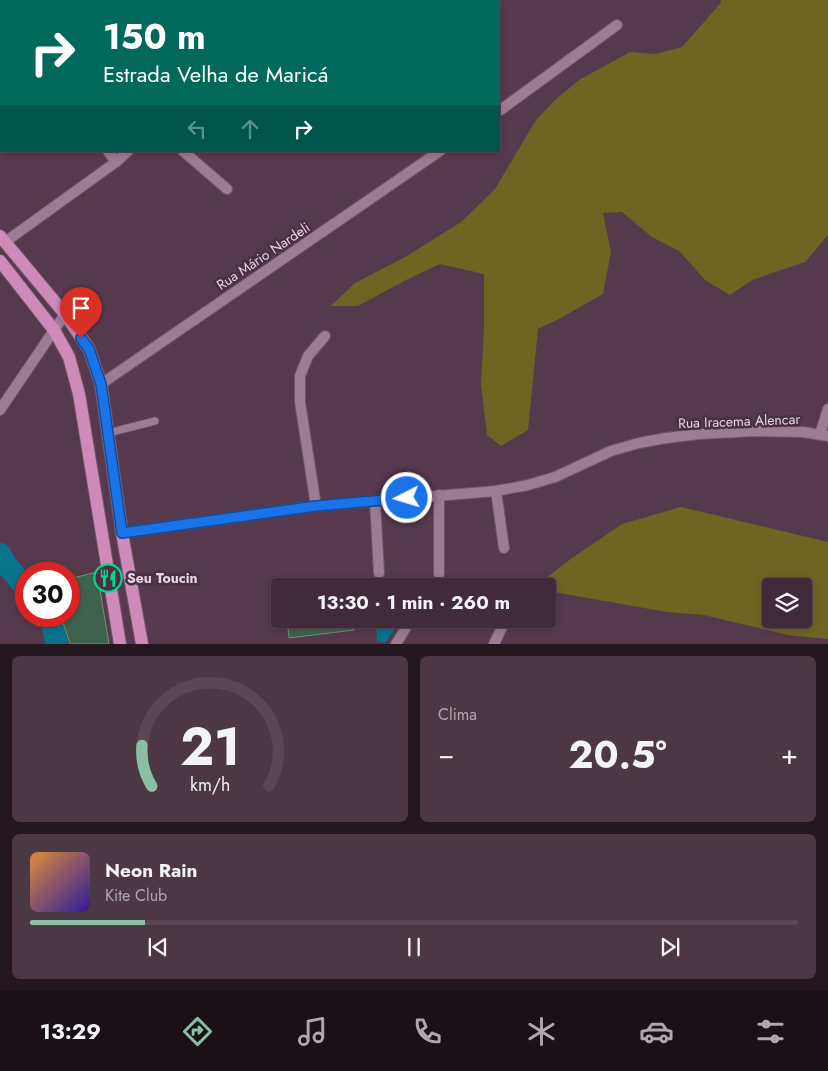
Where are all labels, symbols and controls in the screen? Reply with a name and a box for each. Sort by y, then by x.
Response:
text: 150 m [103,12,206,62]
icon: right [20,20,85,85]
text: Estrada Velha de Maricá [103,58,328,90]
icon: left [183,115,211,143]
icon: ahead [236,115,264,143]
icon: right [289,115,317,143]
street label: Rua Mário Nardeli [212,217,314,295]
pin [60,287,102,338]
icon: arrive [67,294,95,322]
street label: Rua Iracema Alencar [678,409,801,433]
position arrow [380,471,432,523]
speed limit sign: 30 [15,562,80,627]
restaurant icon: Seu Toucin [93,563,123,593]
place label: Seu Toucin [127,568,198,588]
map controls [762,578,812,628]
button: layers [762,578,812,628]
text: 13:30 · 1 min · 260 m [317,589,510,616]
text: Clima [438,703,477,726]
text: 21 [180,709,240,785]
text: 20.5° [569,727,667,782]
text: − [438,734,455,775]
text: + [781,734,798,775]
text: km/h [190,772,230,798]
text: Neon Rain [105,857,198,884]
text: Kite Club [105,884,167,907]
icon: previous [144,933,172,961]
icon: pause [400,933,428,961]
icon: next [656,933,684,961]
icon: directions [180,1014,215,1049]
icon: music [295,1014,330,1049]
icon: phone [410,1014,445,1049]
icon: climate [524,1014,559,1049]
icon: car [639,1014,674,1049]
icon: filters [753,1014,788,1049]
text: 13:29 [40,1015,101,1047]

